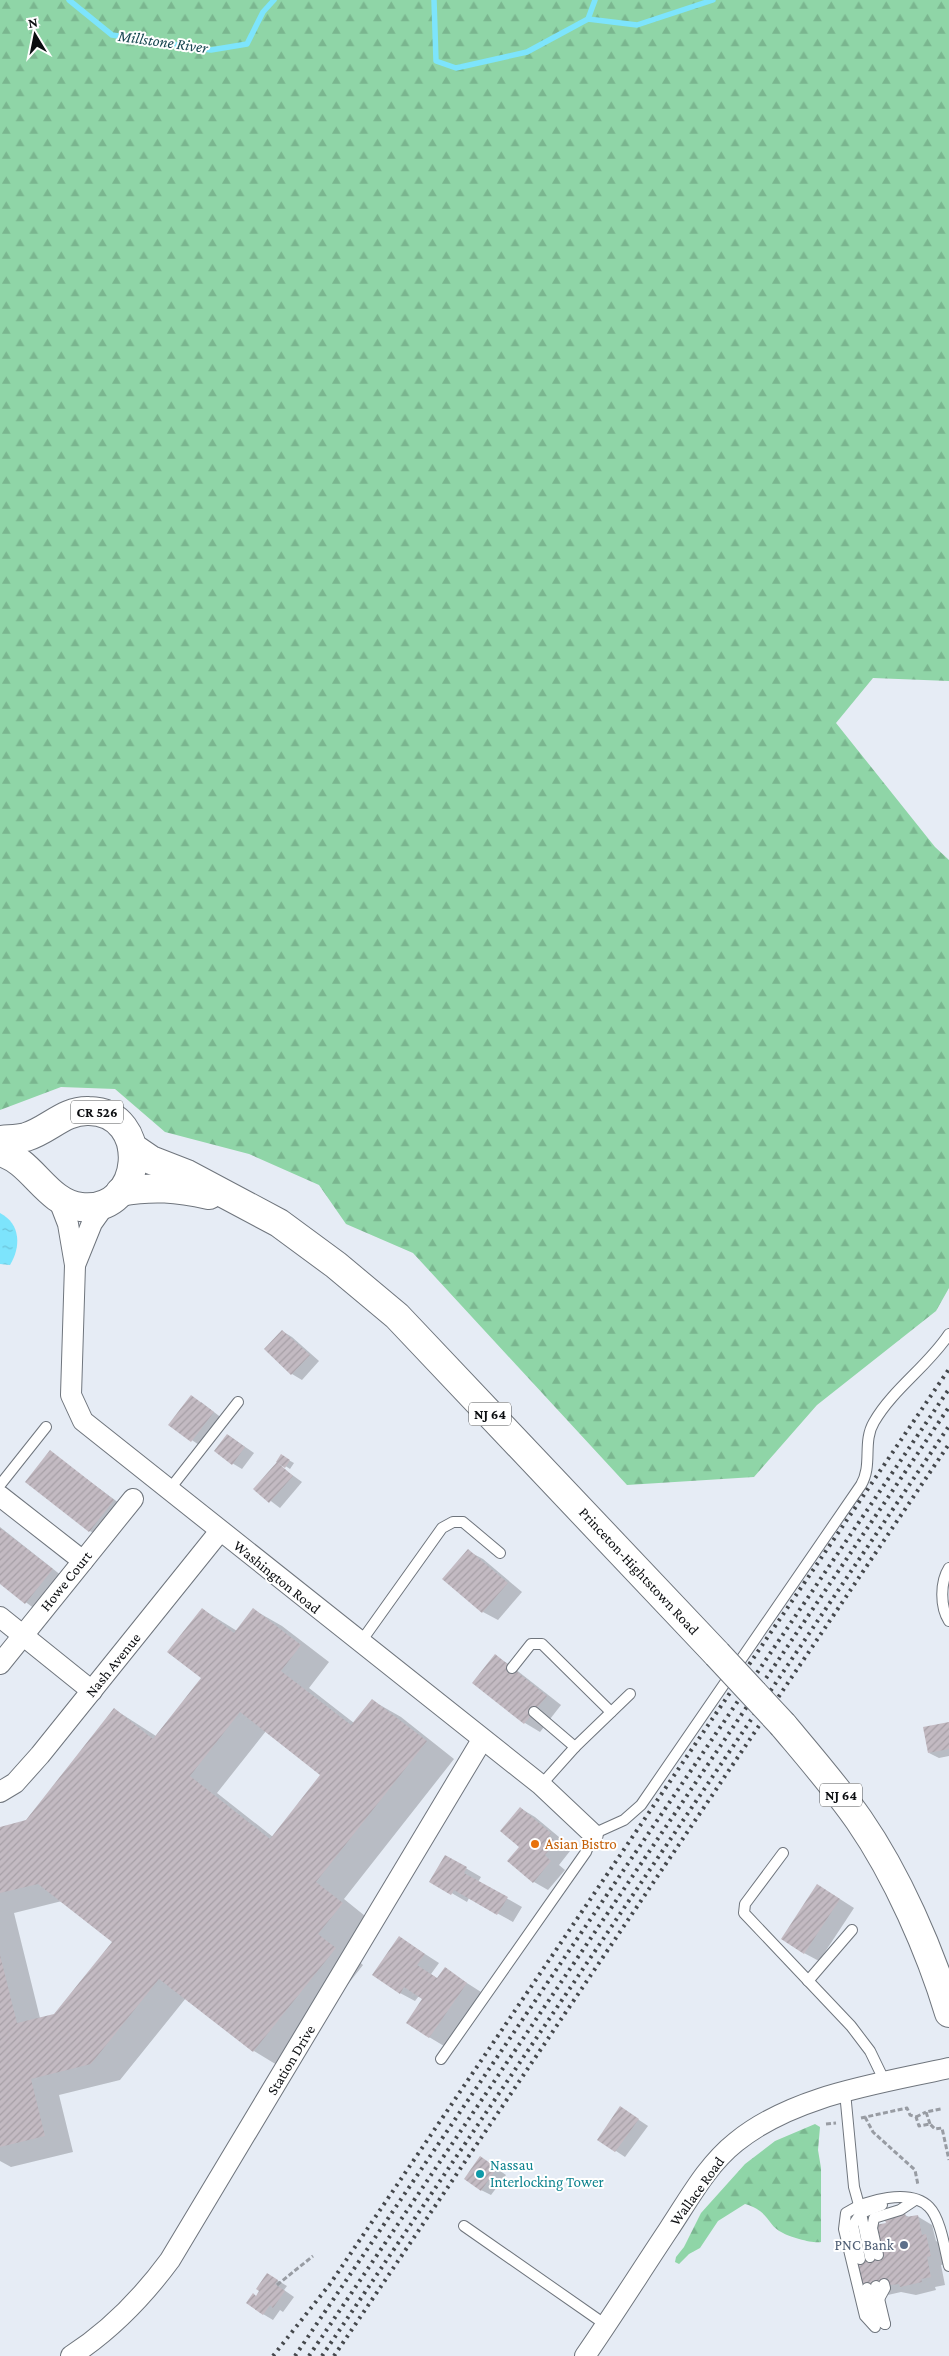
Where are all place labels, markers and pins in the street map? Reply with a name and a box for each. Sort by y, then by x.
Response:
place label: Asian Bistro [545,1836,617,1852]
marker: Asian Bistro [529,1838,541,1850]
place label: Nassau Interlocking Tower [490,2157,605,2191]
marker: Nassau Interlocking Tower [474,2168,486,2180]
place label: PNC Bank [835,2237,895,2253]
marker: PNC Bank [898,2239,910,2251]

